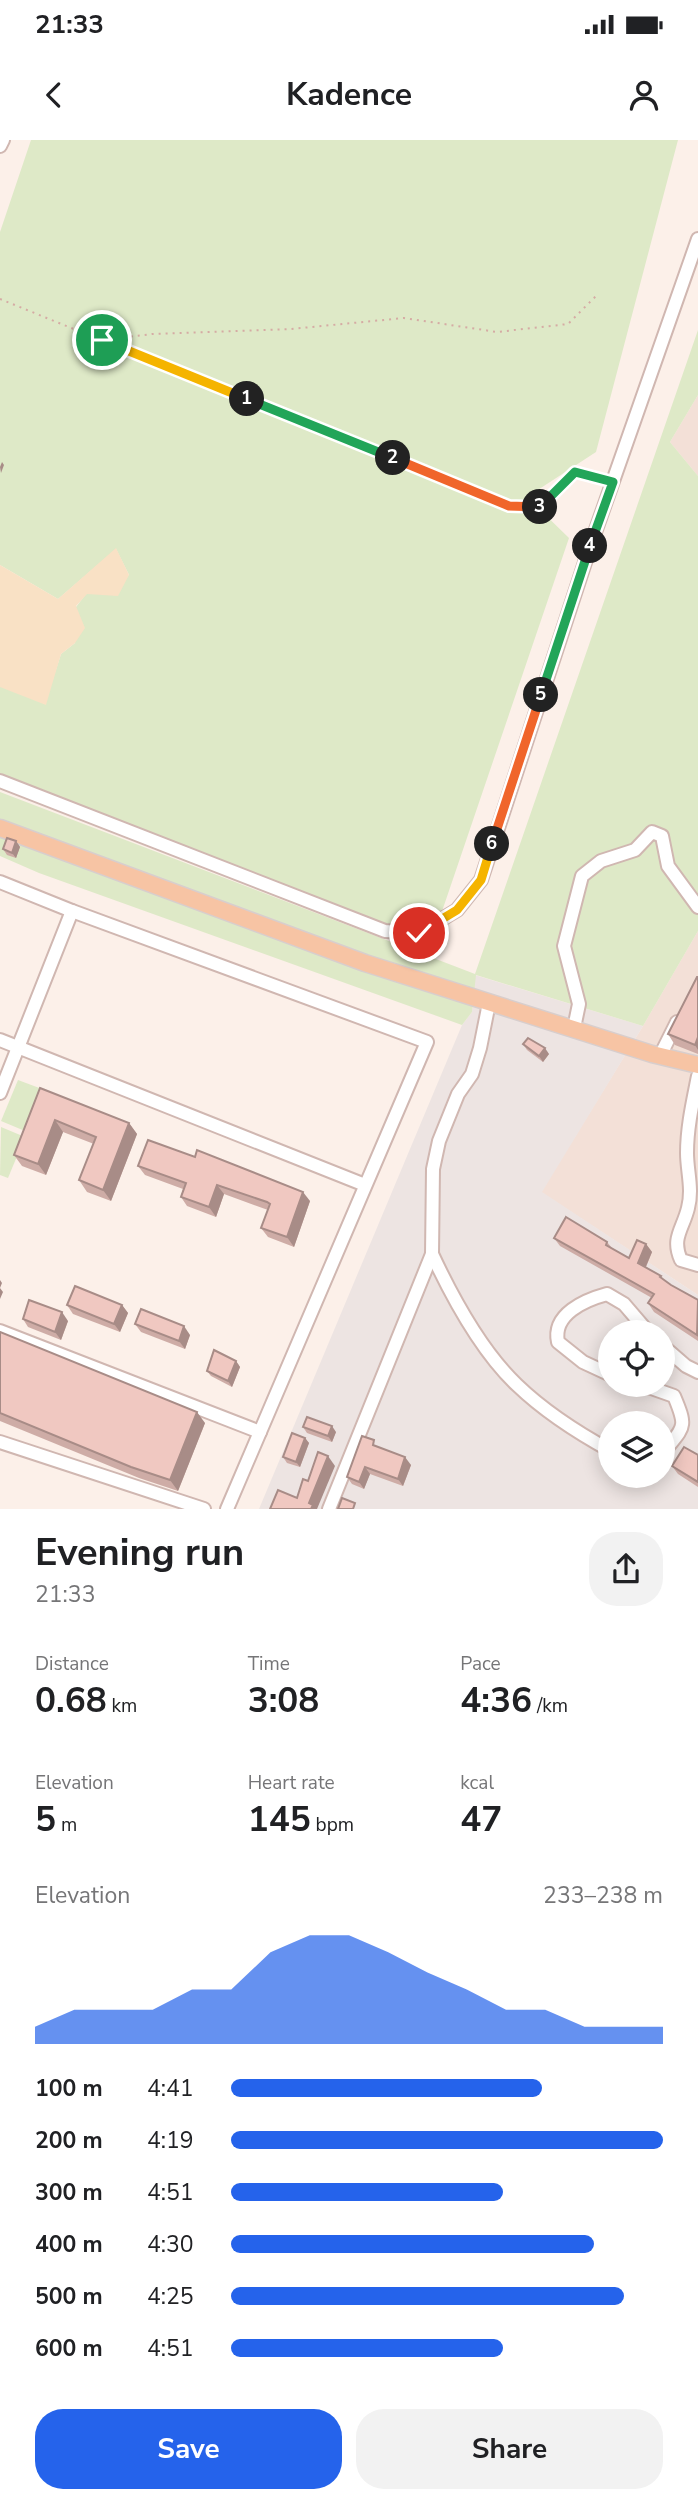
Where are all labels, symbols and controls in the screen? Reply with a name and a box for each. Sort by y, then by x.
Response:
text: 21:33 [35,7,104,42]
text: Kadence [286,73,412,116]
icon: back [35,76,73,114]
icon: person [625,76,663,114]
pin [72,310,132,370]
icon: arrive [83,321,121,359]
pin: 1 [230,382,264,416]
text: 1 [241,385,252,411]
pin: 2 [376,440,410,476]
text: 2 [387,444,398,470]
pin: 3 [522,490,558,524]
text: 3 [534,493,545,519]
pin: 4 [572,528,608,564]
text: 4 [584,532,595,558]
pin: 5 [524,678,558,712]
text: 5 [535,681,546,707]
pin: 6 [475,826,510,862]
text: 6 [486,830,497,856]
pin [389,903,449,963]
icon: check [400,914,438,952]
map controls [598,1320,675,1488]
button: locate [598,1320,675,1397]
button: layers [598,1411,675,1488]
text: Evening run [35,1527,244,1578]
button: share [589,1532,663,1606]
text: 21:33 [35,1579,95,1610]
text: Distance [35,1651,109,1677]
text: Time [248,1651,290,1677]
text: Pace [460,1651,501,1677]
text: 0.68 [35,1677,107,1724]
text: 3:08 [248,1677,319,1724]
text: 4:36 [460,1677,532,1724]
text: km [107,1693,137,1719]
text: /km [532,1693,568,1719]
text: Elevation [35,1770,114,1796]
text: Heart rate [248,1770,335,1796]
text: kcal [460,1770,494,1796]
text: 5 [35,1796,56,1843]
text: 145 [248,1796,311,1843]
text: 47 [460,1796,502,1843]
text: m [56,1812,77,1838]
text: bpm [311,1812,354,1838]
text: Elevation [35,1880,130,1911]
text: 233–238 m [543,1880,663,1911]
text: 100 m [35,2073,103,2104]
text: 4:41 [147,2073,194,2104]
text: 200 m [35,2125,103,2156]
text: 4:19 [147,2125,194,2156]
text: 300 m [35,2177,103,2208]
text: 4:51 [147,2177,194,2208]
text: 400 m [35,2229,103,2260]
text: 4:30 [147,2229,194,2260]
text: 500 m [35,2281,103,2312]
text: 4:25 [147,2281,194,2312]
text: 600 m [35,2333,103,2364]
text: 4:51 [147,2333,194,2364]
button: Save [35,2409,342,2489]
button: Share [356,2409,663,2489]

